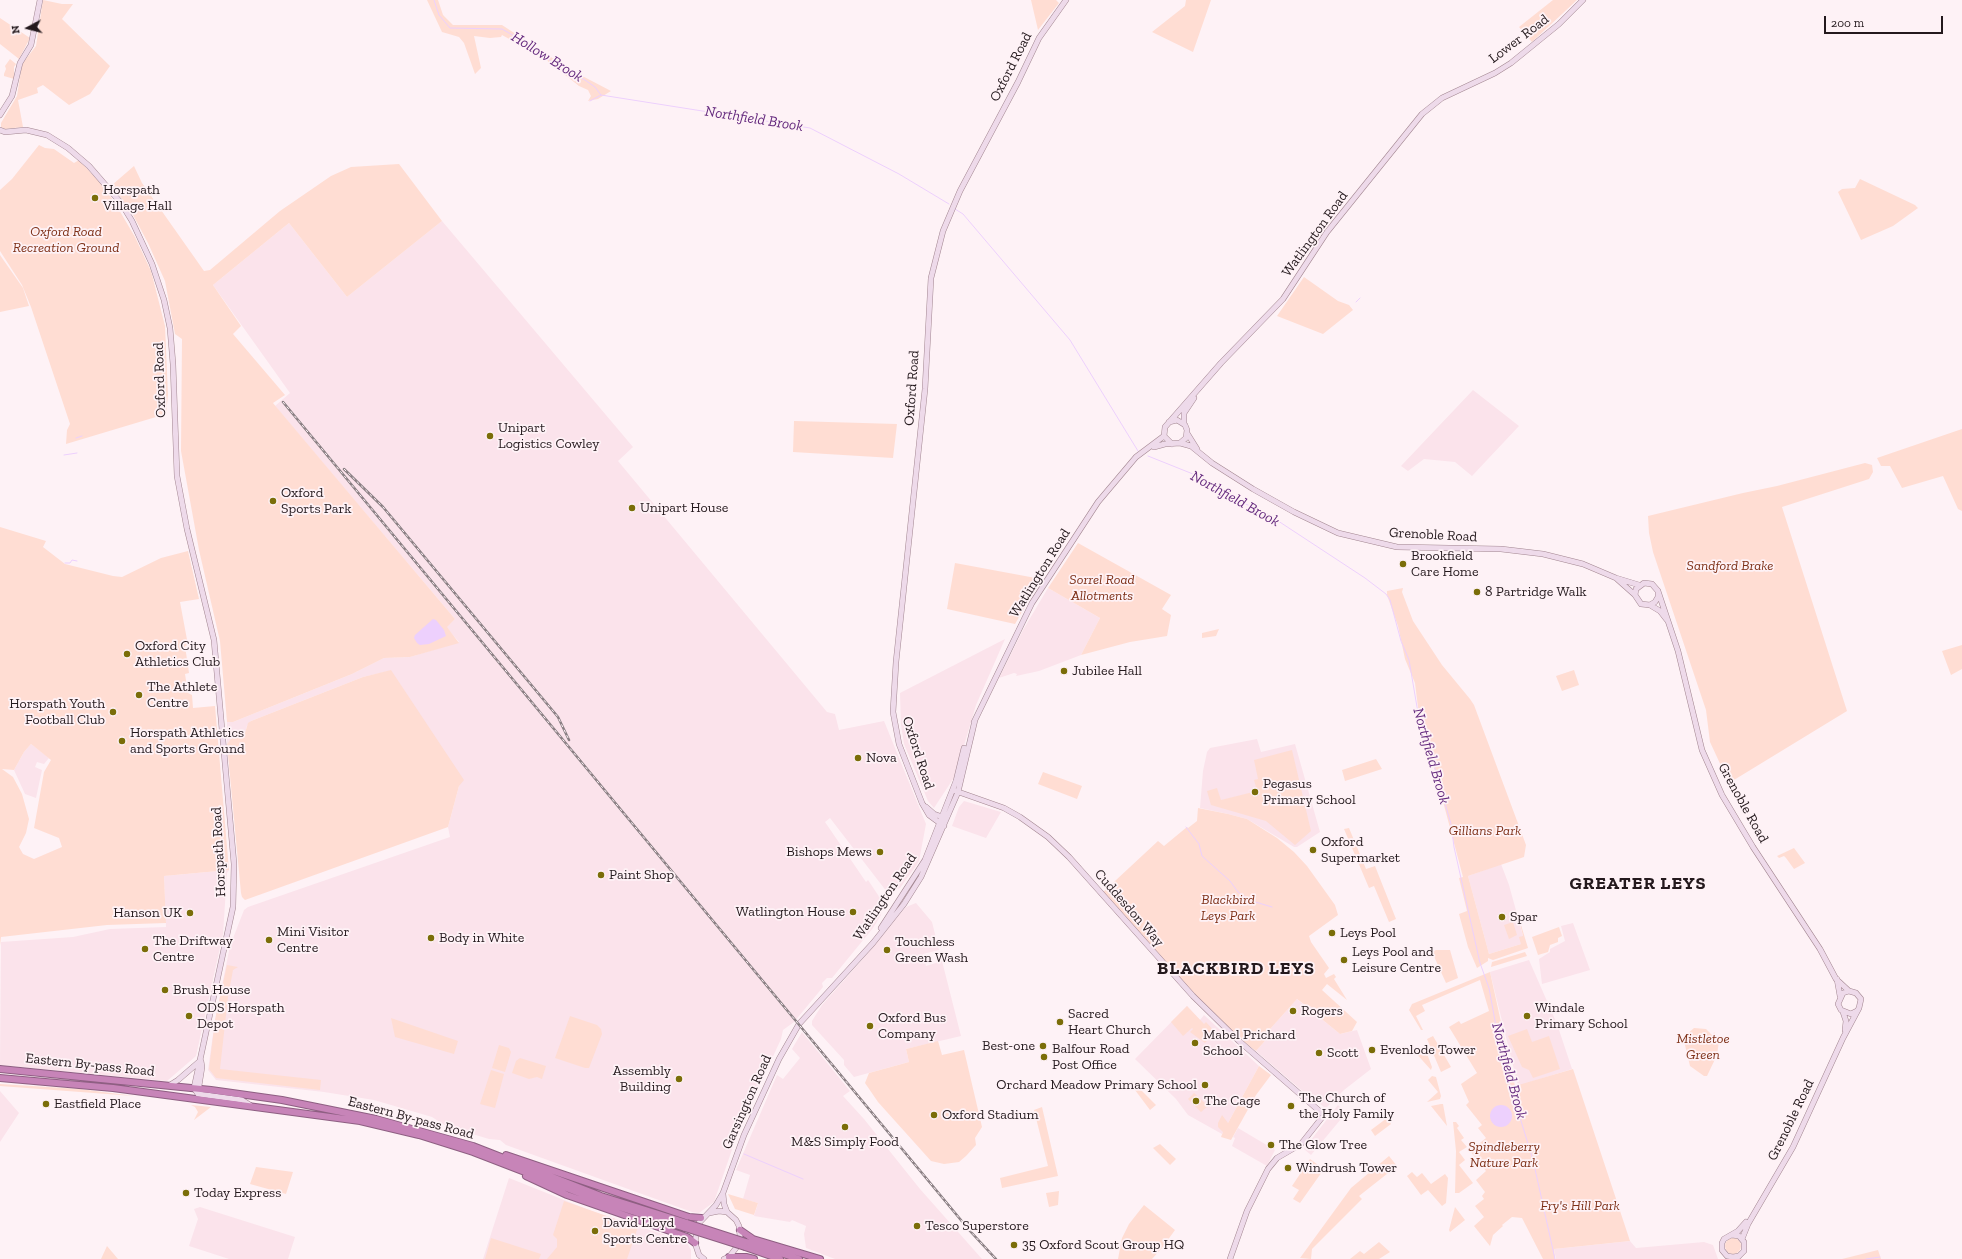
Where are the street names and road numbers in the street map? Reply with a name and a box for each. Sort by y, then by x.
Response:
street label: Lower Road [1486,11,1552,67]
street label: Oxford Road [986,29,1036,105]
street label: Watlington Road [1278,188,1352,280]
street label: Oxford Road [150,342,170,418]
street label: Oxford Road [901,350,923,426]
street label: Grenoble Road [1388,524,1478,546]
street label: Watlington Road [1006,526,1074,620]
street label: Oxford Road [898,714,938,792]
street label: Grenoble Road [1714,760,1772,846]
street label: Horspath Road [208,807,230,897]
street label: Watlington Road [850,850,920,944]
street label: Cuddesdon Way [1091,866,1167,950]
street label: Eastern By-pass Road [25,1050,155,1080]
street label: Garsington Road [719,1052,775,1152]
street label: Grenoble Road [1764,1077,1818,1163]
street label: Eastern By-pass Road [346,1093,476,1143]

